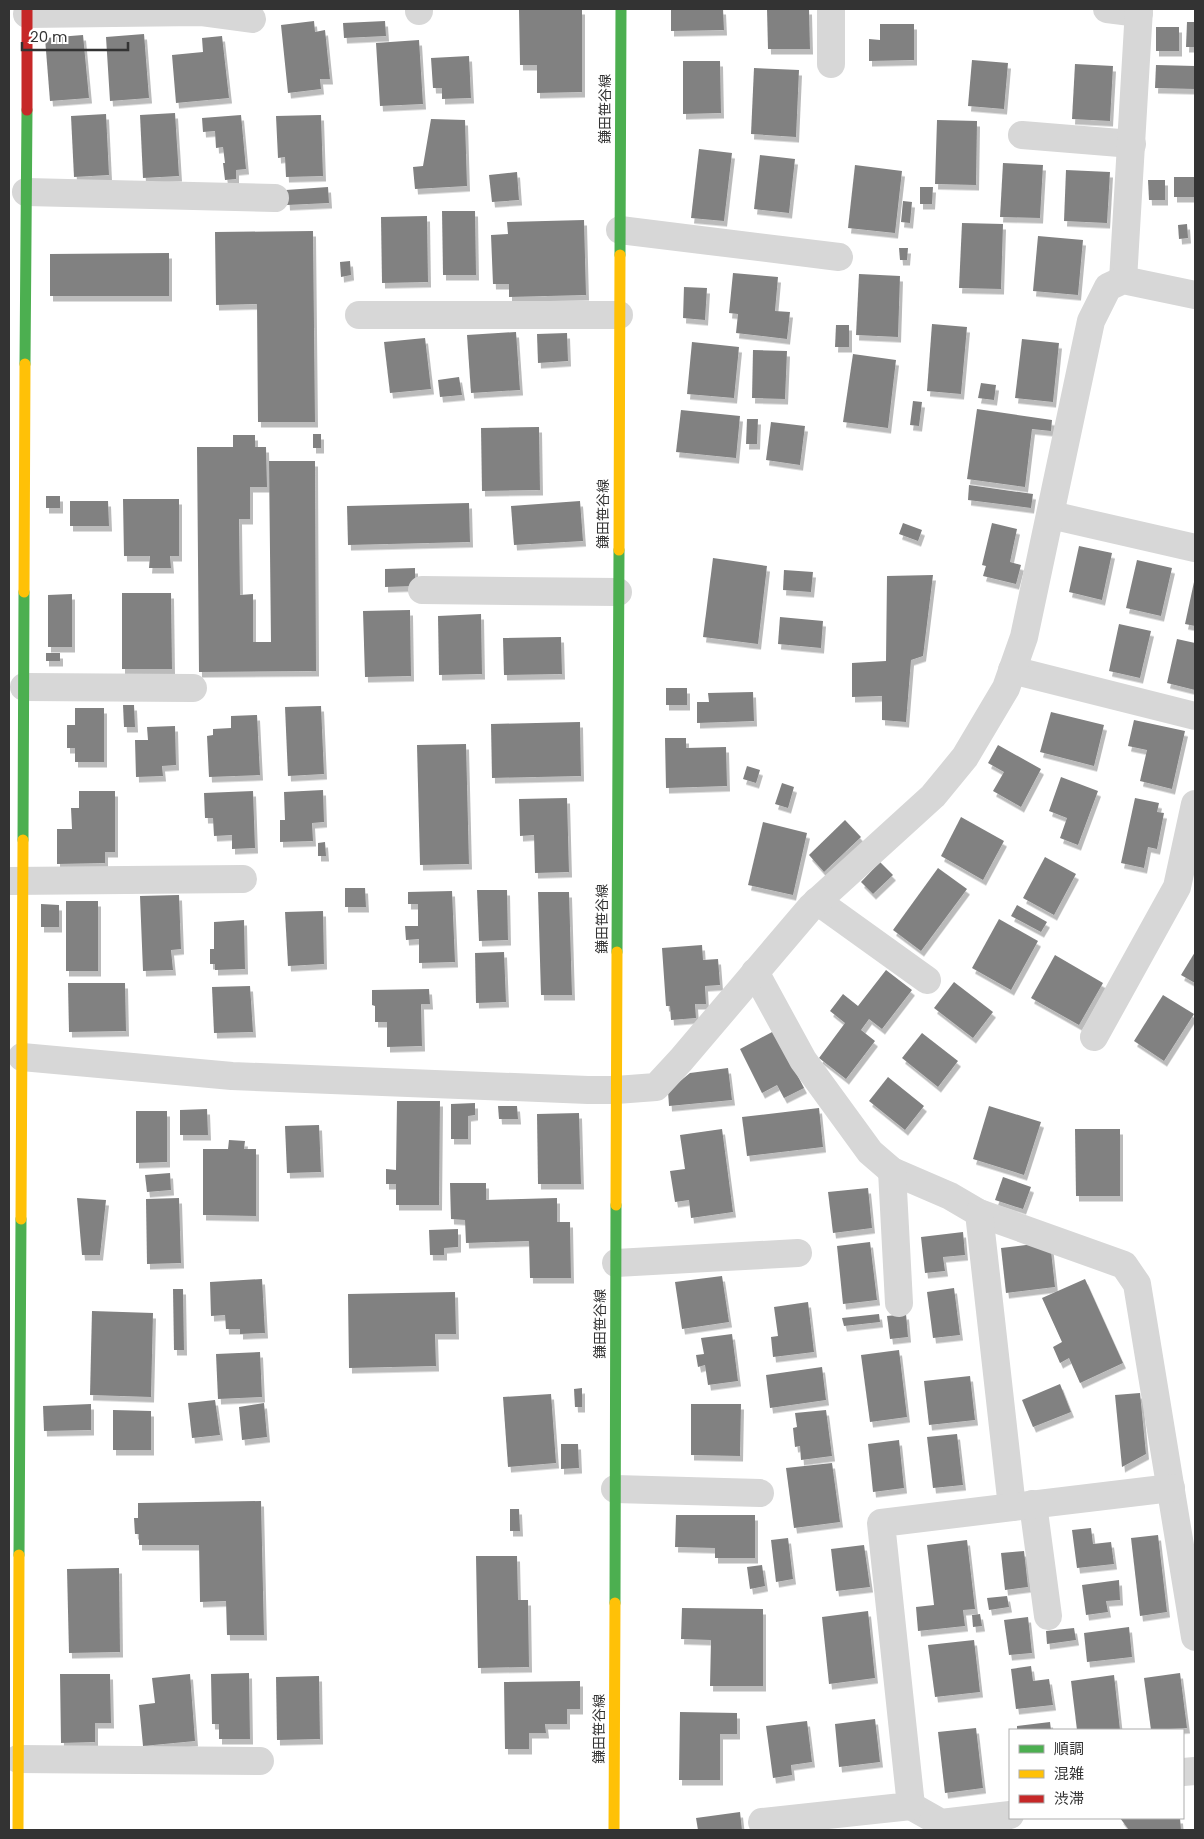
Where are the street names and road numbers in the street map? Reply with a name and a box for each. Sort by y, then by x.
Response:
street label: 鎌田笹谷線 [595,74,615,144]
street label: 鎌田笹谷線 [593,479,613,549]
street label: 鎌田笹谷線 [592,884,612,954]
street label: 鎌田笹谷線 [590,1289,610,1359]
street label: 鎌田笹谷線 [589,1694,609,1764]

